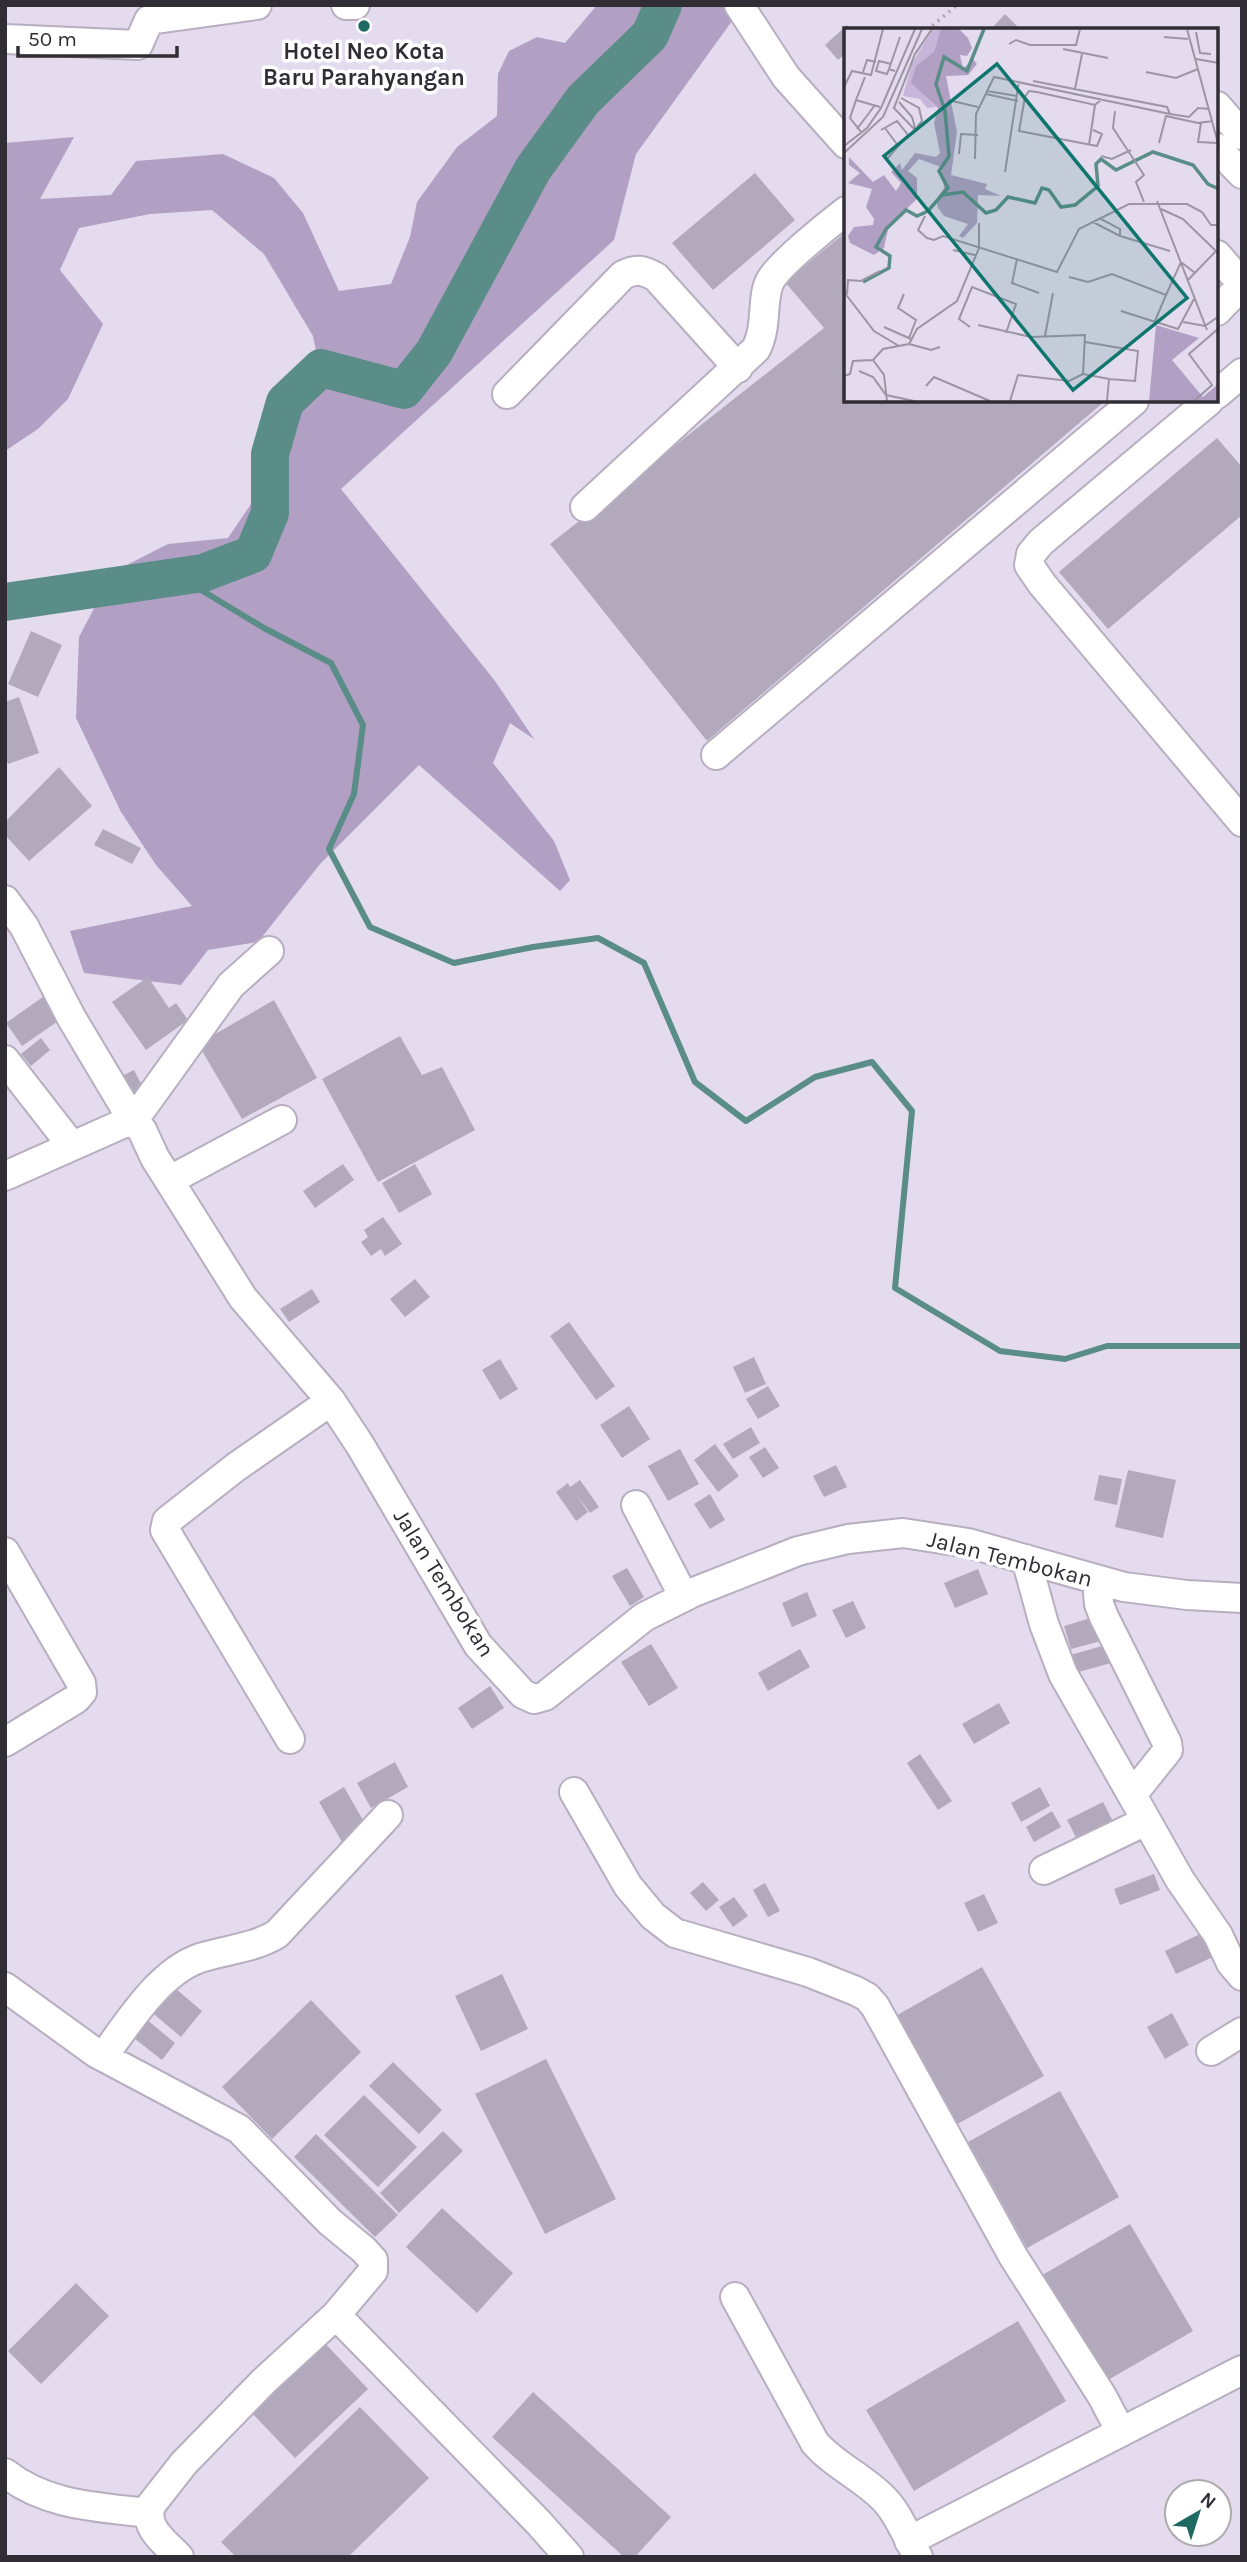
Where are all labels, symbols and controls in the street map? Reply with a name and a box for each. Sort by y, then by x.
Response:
scale bar [18,14,177,58]
marker: Hotel Neo Kota Baru Parahyangan [356,18,372,34]
text: 50 m [28,27,77,51]
inset map [844,28,1219,402]
place label: Hotel Neo Kota Baru Parahyangan [263,38,465,91]
street label: Jalan Tembokan [388,1504,500,1662]
street label: Jalan Tembokan [925,1525,1095,1593]
north arrow [1163,2478,1233,2548]
text: N [1196,2488,1220,2513]

